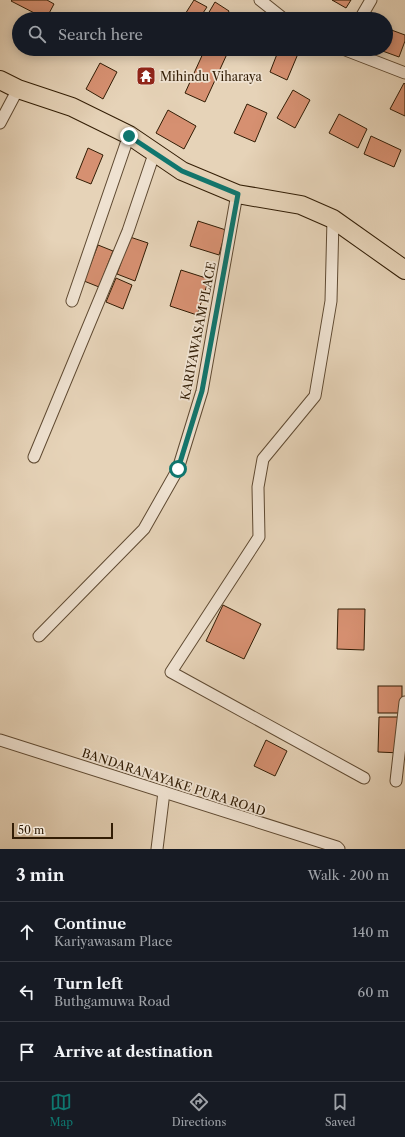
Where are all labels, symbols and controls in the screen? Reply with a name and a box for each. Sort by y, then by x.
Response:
search box [12,12,393,56]
icon: search [26,23,48,45]
text: Search here [58,25,143,44]
temple icon: Mihindu Viharaya [135,65,157,87]
place label: Mihindu Viharaya [160,69,262,84]
route end [120,127,138,145]
street label: KARIYAWASAM PLACE [177,260,219,402]
route start [169,460,187,478]
street label: BANDARANAYAKE PURA ROAD [80,745,268,819]
scale bar [12,821,113,840]
text: 50 m [18,823,44,837]
text: 3 min [16,865,65,885]
text: Walk · 200 m [308,867,389,883]
text: Continue [54,914,126,933]
icon: ahead [16,921,38,943]
text: 140 m [352,924,389,940]
text: Kariyawasam Place [54,933,172,949]
text: Turn left [54,974,123,993]
icon: left [16,981,38,1003]
text: 60 m [358,984,389,1000]
text: Buthgamuwa Road [54,993,170,1009]
icon: arrive [16,1041,38,1063]
text: Arrive at destination [54,1042,213,1061]
tab: Map [49,1091,73,1129]
tab: Directions [172,1091,226,1129]
tab: Saved [325,1091,356,1129]

